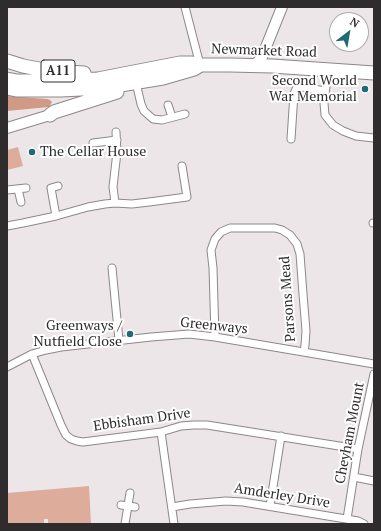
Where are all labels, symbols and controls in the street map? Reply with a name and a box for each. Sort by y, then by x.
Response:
north arrow [329,12,369,52]
text: N [347,14,362,31]
street label: Newmarket Road [211,41,317,61]
road number: A11 [41,60,75,82]
place label: Second World War Memorial [269,73,357,106]
marker: Second World War Memorial [360,84,370,94]
place label: The Cellar House [40,144,146,160]
marker: The Cellar House [27,147,37,157]
street label: Parsons Mead [277,255,299,343]
street label: Greenways [179,314,249,338]
place label: Greenways / Nutfield Close [34,318,122,350]
marker: Greenways / Nutfield Close [125,329,135,339]
street label: Cheyham Mount [332,381,368,485]
street label: Ebbisham Drive [92,405,192,435]
street label: Amderley Drive [233,480,331,512]

